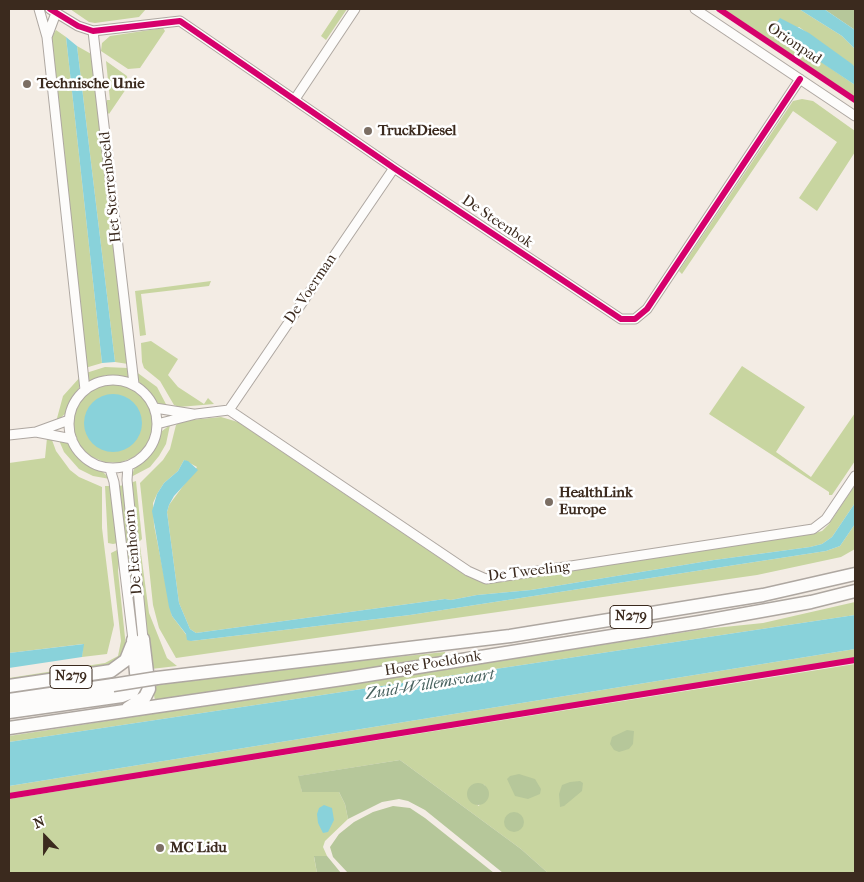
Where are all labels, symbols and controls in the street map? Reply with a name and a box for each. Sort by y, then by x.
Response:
street label: Orionpad [763,19,825,69]
place label: Technische Unie [37,75,145,93]
marker: Technische Unie [21,78,33,90]
place label: TruckDiesel [378,122,456,140]
marker: TruckDiesel [362,125,374,137]
street label: Het Sterrenbeeld [96,130,126,244]
street label: De Steenbok [458,192,536,252]
street label: De Voerman [281,251,341,327]
place label: HealthLink Europe [559,484,633,519]
marker: HealthLink Europe [543,496,555,508]
street label: De Eenhoorn [121,508,147,596]
street label: De Tweeling [487,558,571,586]
road number: N279 [610,606,652,628]
street label: Hoge Poeldonk [383,647,483,681]
water label: Zuid-Willemsvaart [364,665,496,705]
road number: N279 [50,666,92,689]
north arrow [20,812,70,862]
text: N [31,813,47,832]
place label: MC Lidu [170,839,227,857]
marker: MC Lidu [154,842,166,854]

